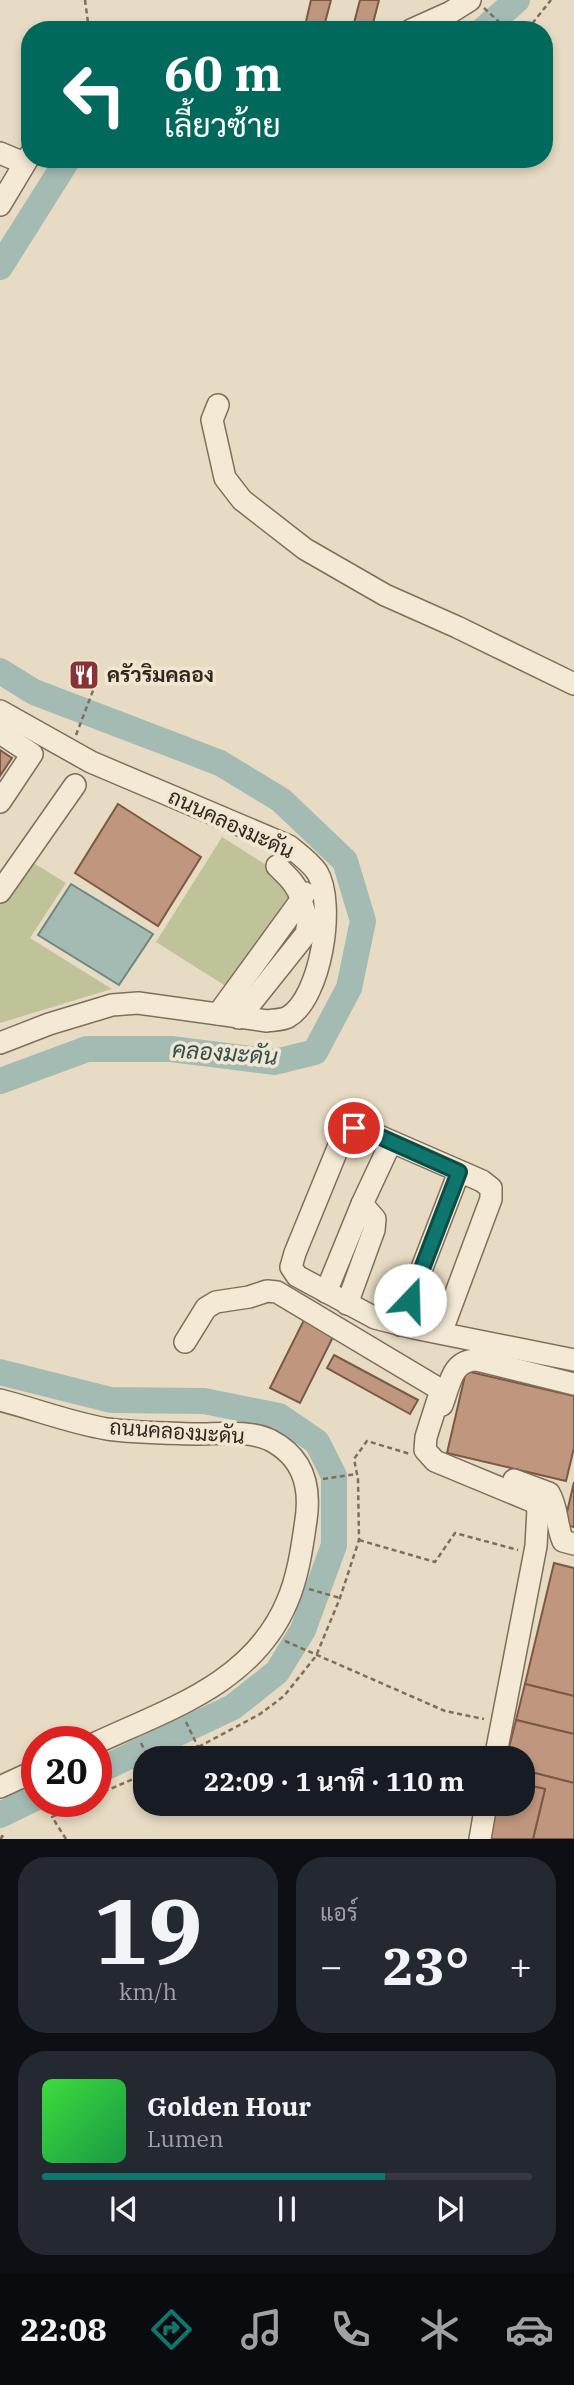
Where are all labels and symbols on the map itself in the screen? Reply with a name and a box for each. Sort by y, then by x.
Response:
restaurant icon: ครัวริมคลอง [67,658,101,692]
place label: ครัวริมคลอง [107,660,214,688]
street label: ถนนคลองมะดัน [164,782,299,864]
water label: คลองมะดัน [171,1033,279,1071]
pin [324,1098,384,1158]
position arrow [373,1263,447,1337]
street label: ถนนคลองมะดัน [108,1412,246,1450]
speed limit sign: 20 [21,1726,112,1817]

